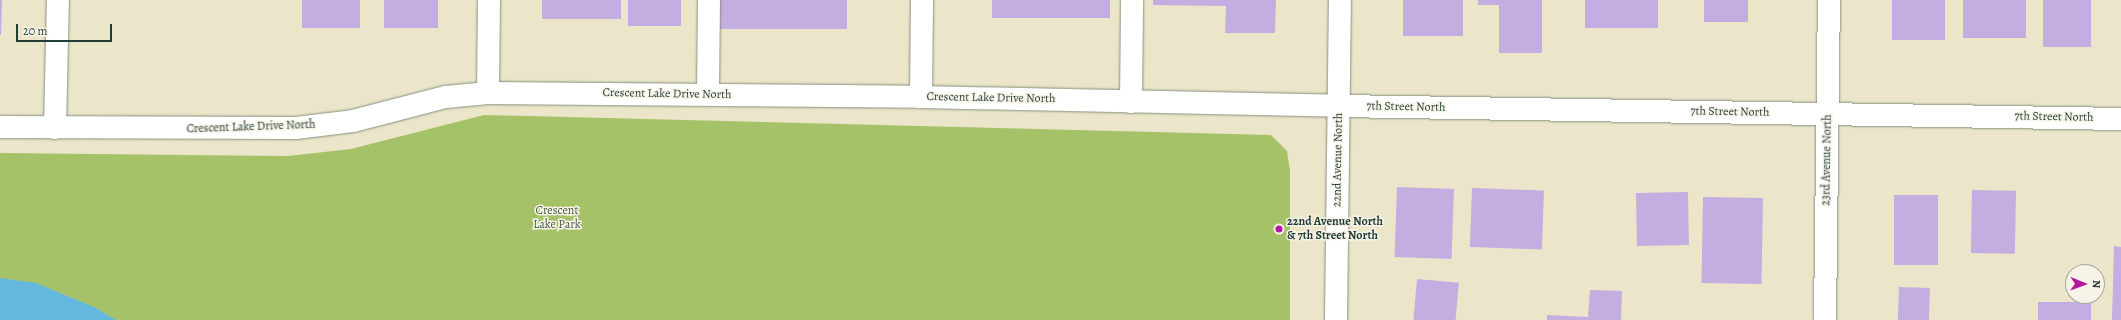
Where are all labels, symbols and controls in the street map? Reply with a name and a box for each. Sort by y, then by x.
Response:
scale bar [18,16,114,42]
text: 20 m [23,23,47,39]
street label: Crescent Lake Drive North [602,86,732,102]
street label: Crescent Lake Drive North [926,90,1056,106]
street label: 7th Street North [1366,99,1446,115]
street label: 7th Street North [1690,104,1770,120]
street label: 7th Street North [2014,109,2094,125]
street label: 22nd Avenue North [1330,113,1346,207]
street label: 23rd Avenue North [1819,114,1835,206]
street label: Crescent Lake Drive North [186,118,316,136]
park label: Crescent Lake Park [533,204,581,232]
place label: 22nd Avenue North & 7th Street North [1287,215,1383,243]
marker: 22nd Avenue North & 7th Street North [1274,224,1284,234]
north arrow [2065,264,2105,304]
text: N [2089,280,2104,288]

